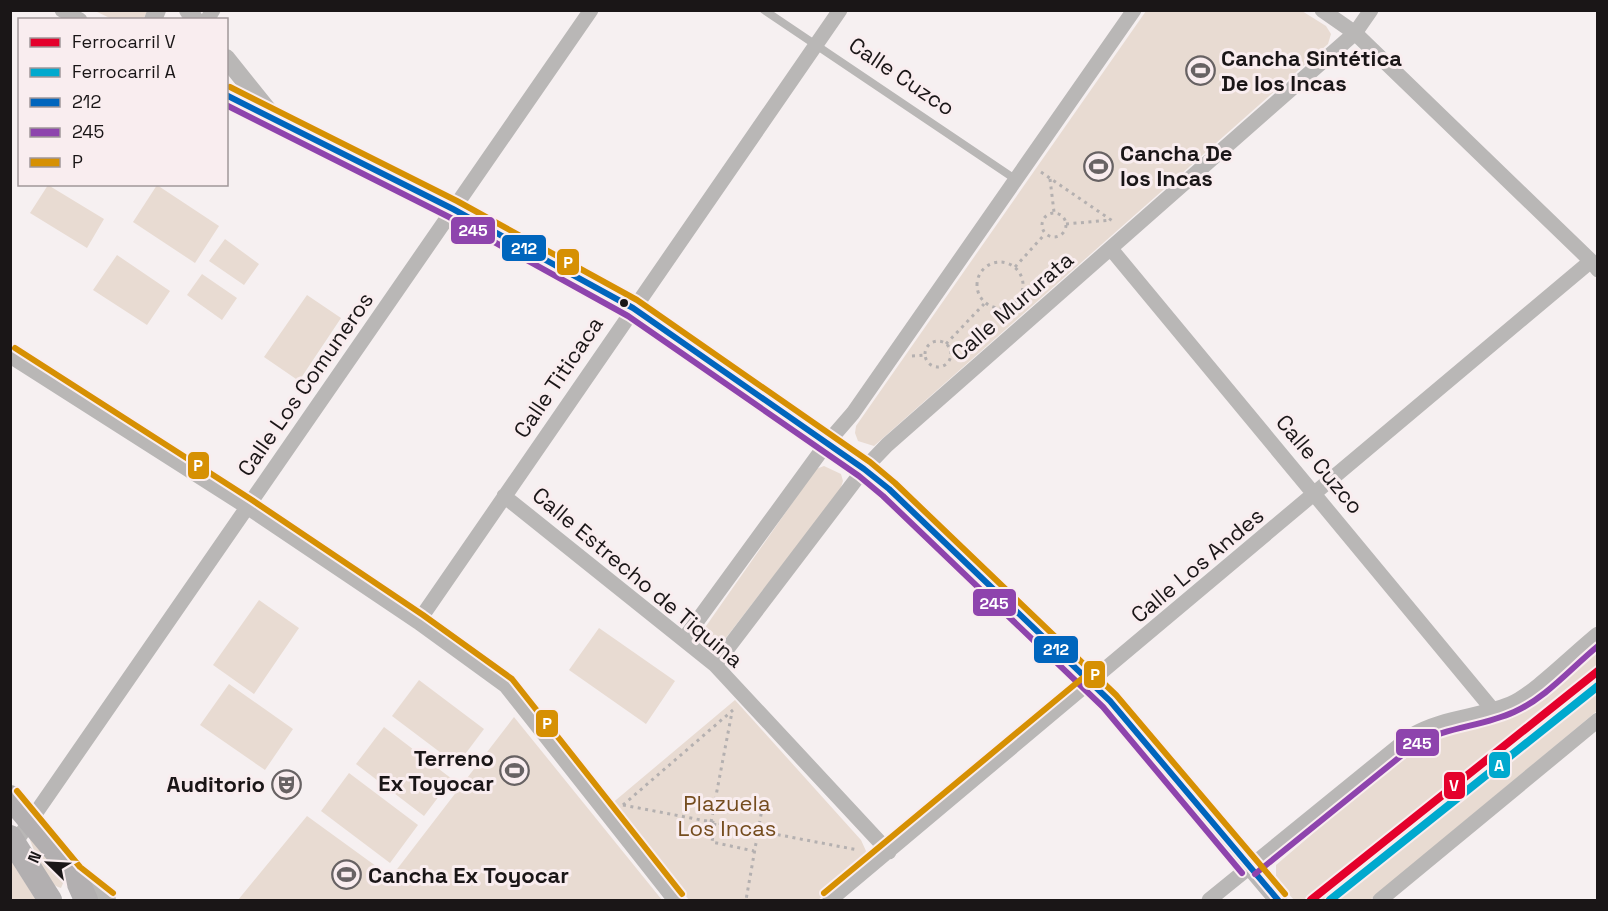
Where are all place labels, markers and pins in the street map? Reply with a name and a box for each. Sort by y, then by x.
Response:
place label: Cancha Sintética De los Incas [1221,44,1402,97]
sports icon: Cancha Sintética De los Incas [1184,55,1216,87]
place label: Cancha De los Incas [1120,139,1233,192]
sports icon: Cancha De los Incas [1083,150,1115,182]
unlabelled marker [618,297,630,309]
place label: Terreno Ex Toyocar [378,744,494,797]
sports icon: Terreno Ex Toyocar [499,755,531,787]
theatre icon: Auditorio [270,768,302,800]
place label: Auditorio [166,770,265,798]
sports icon: Cancha Ex Toyocar [331,859,363,891]
place label: Cancha Ex Toyocar [368,861,569,889]

